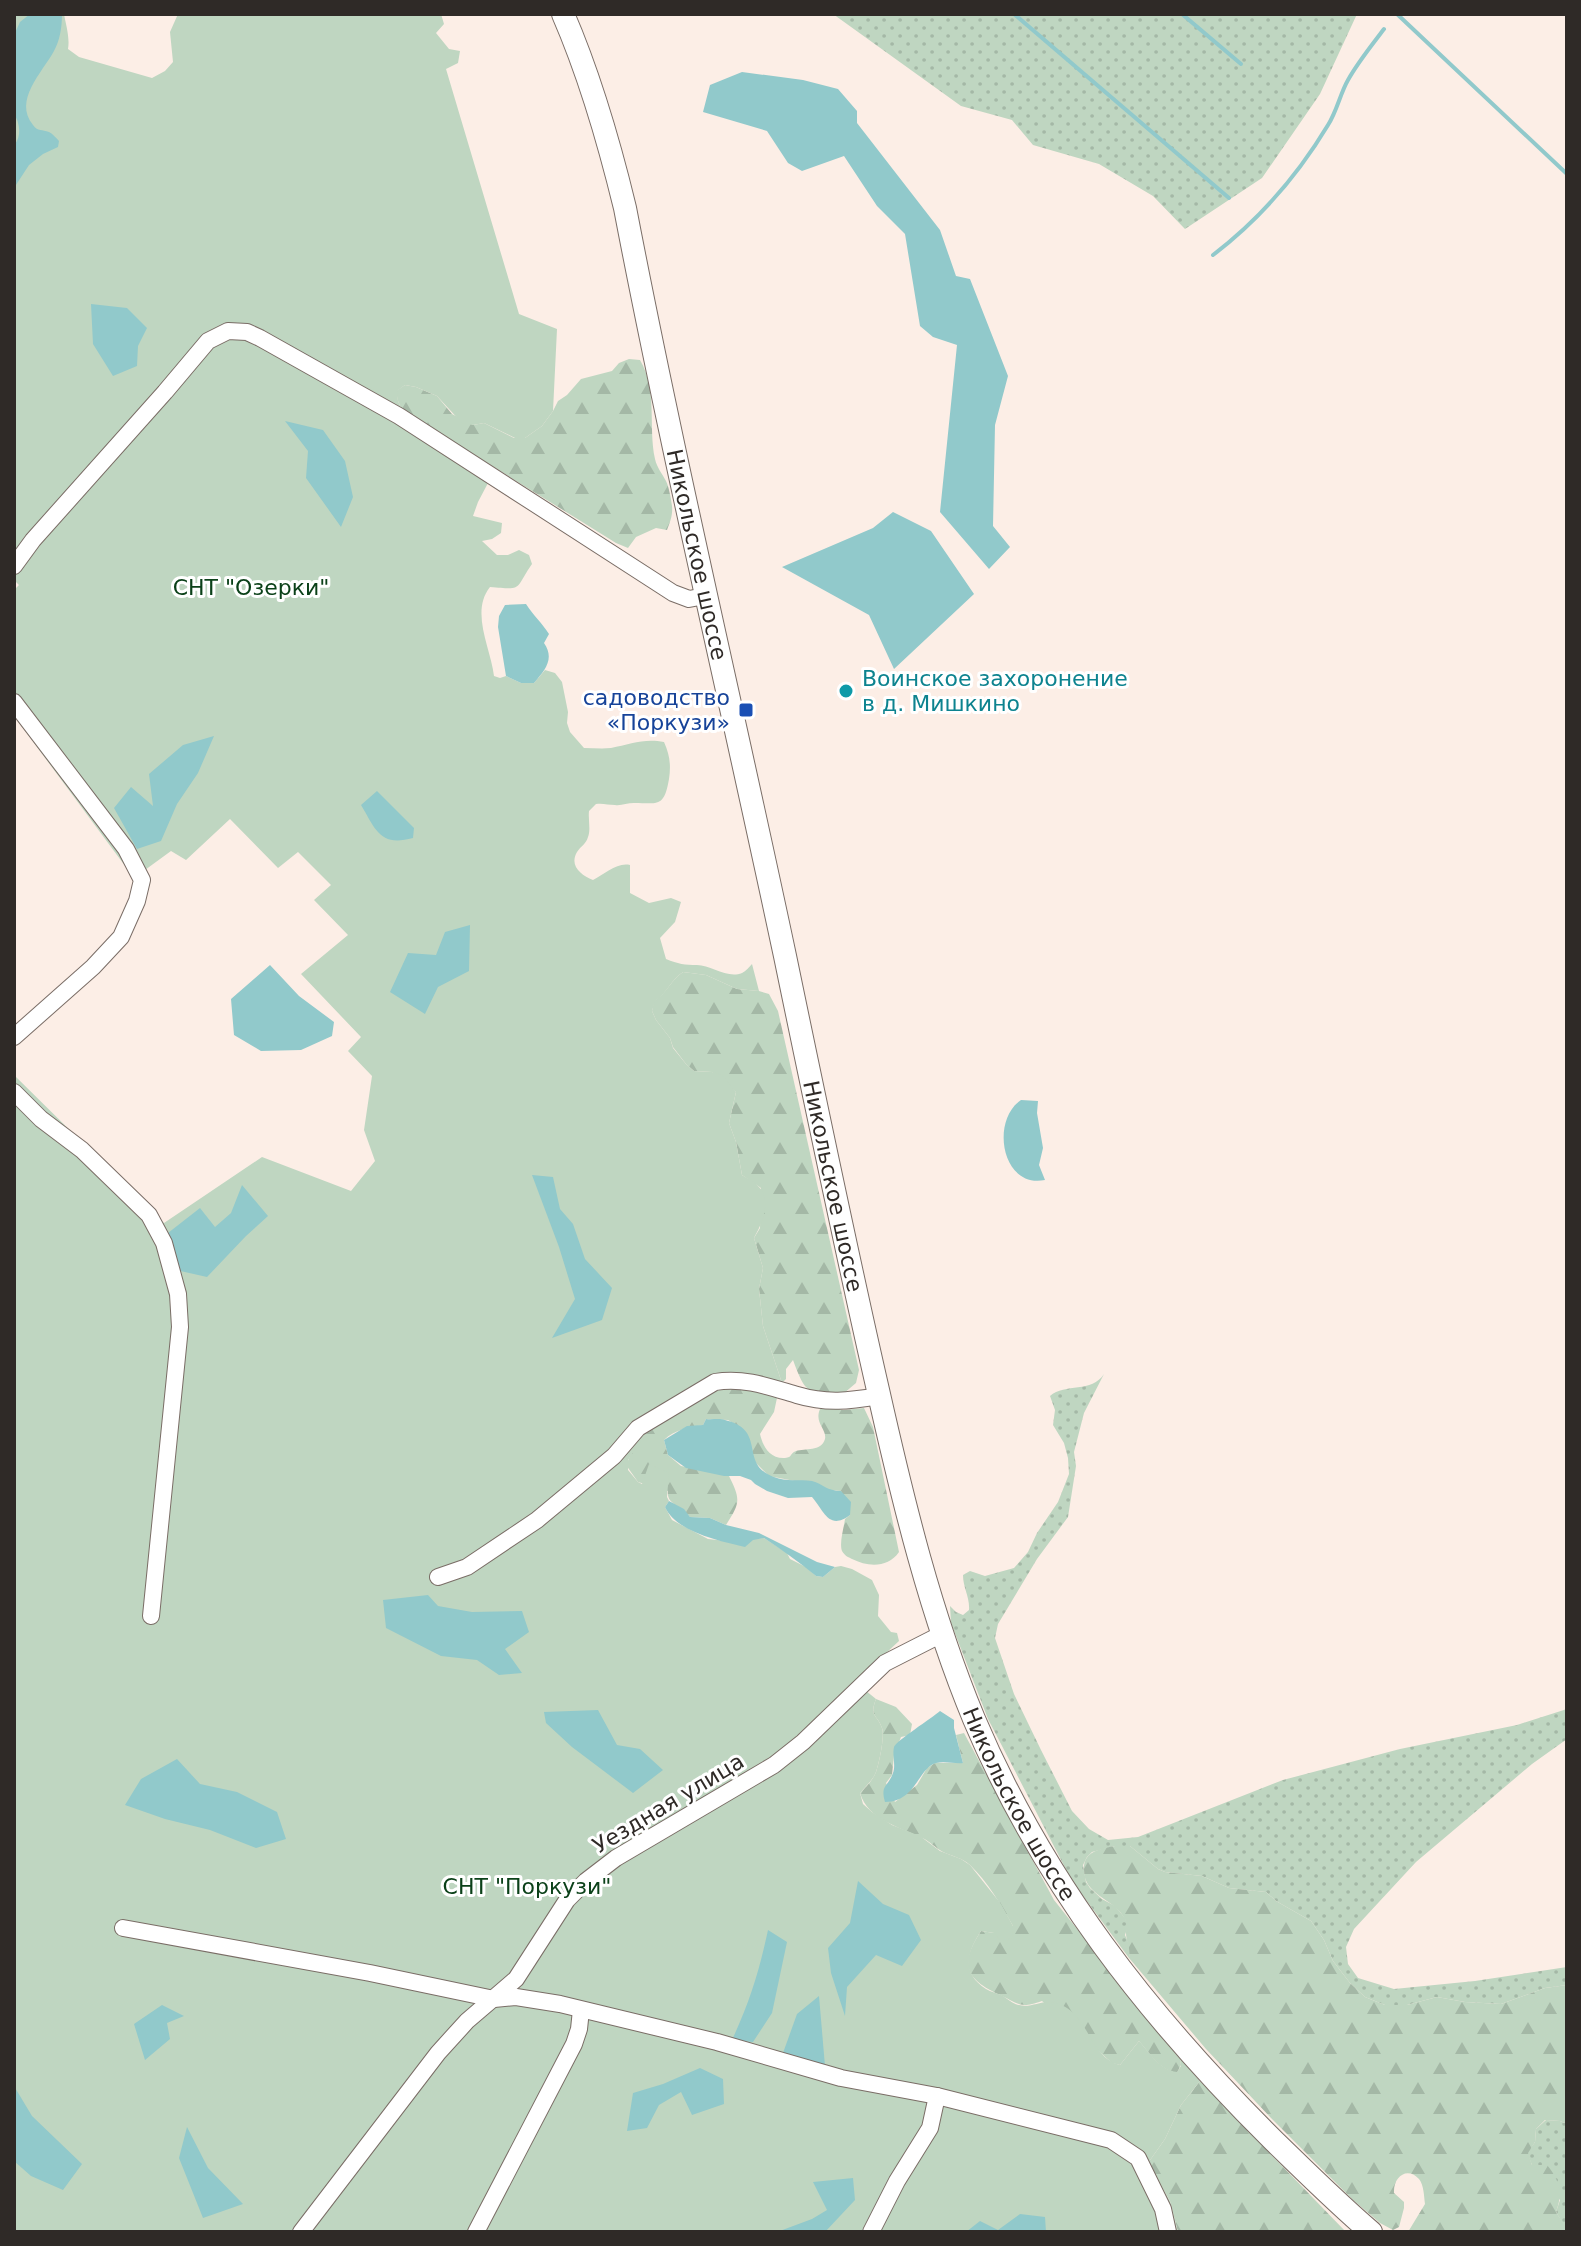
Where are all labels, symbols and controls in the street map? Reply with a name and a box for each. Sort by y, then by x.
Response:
street label: Никольское шоссе [662,447,732,663]
park label: СНТ "Озерки" [173,575,329,600]
place label: Воинское захоронение в д. Мишкино [862,666,1128,716]
marker: Воинское захоронение в д. Мишкино [837,682,855,700]
place label: садоводство «Поркузи» [583,685,730,735]
marker: садоводство «Поркузи» [737,701,755,719]
street label: Никольское шоссе [798,1078,868,1294]
street label: Никольское шоссе [958,1704,1081,1905]
street label: Уездная улица [588,1748,748,1858]
park label: СНТ "Поркузи" [443,1874,611,1899]

